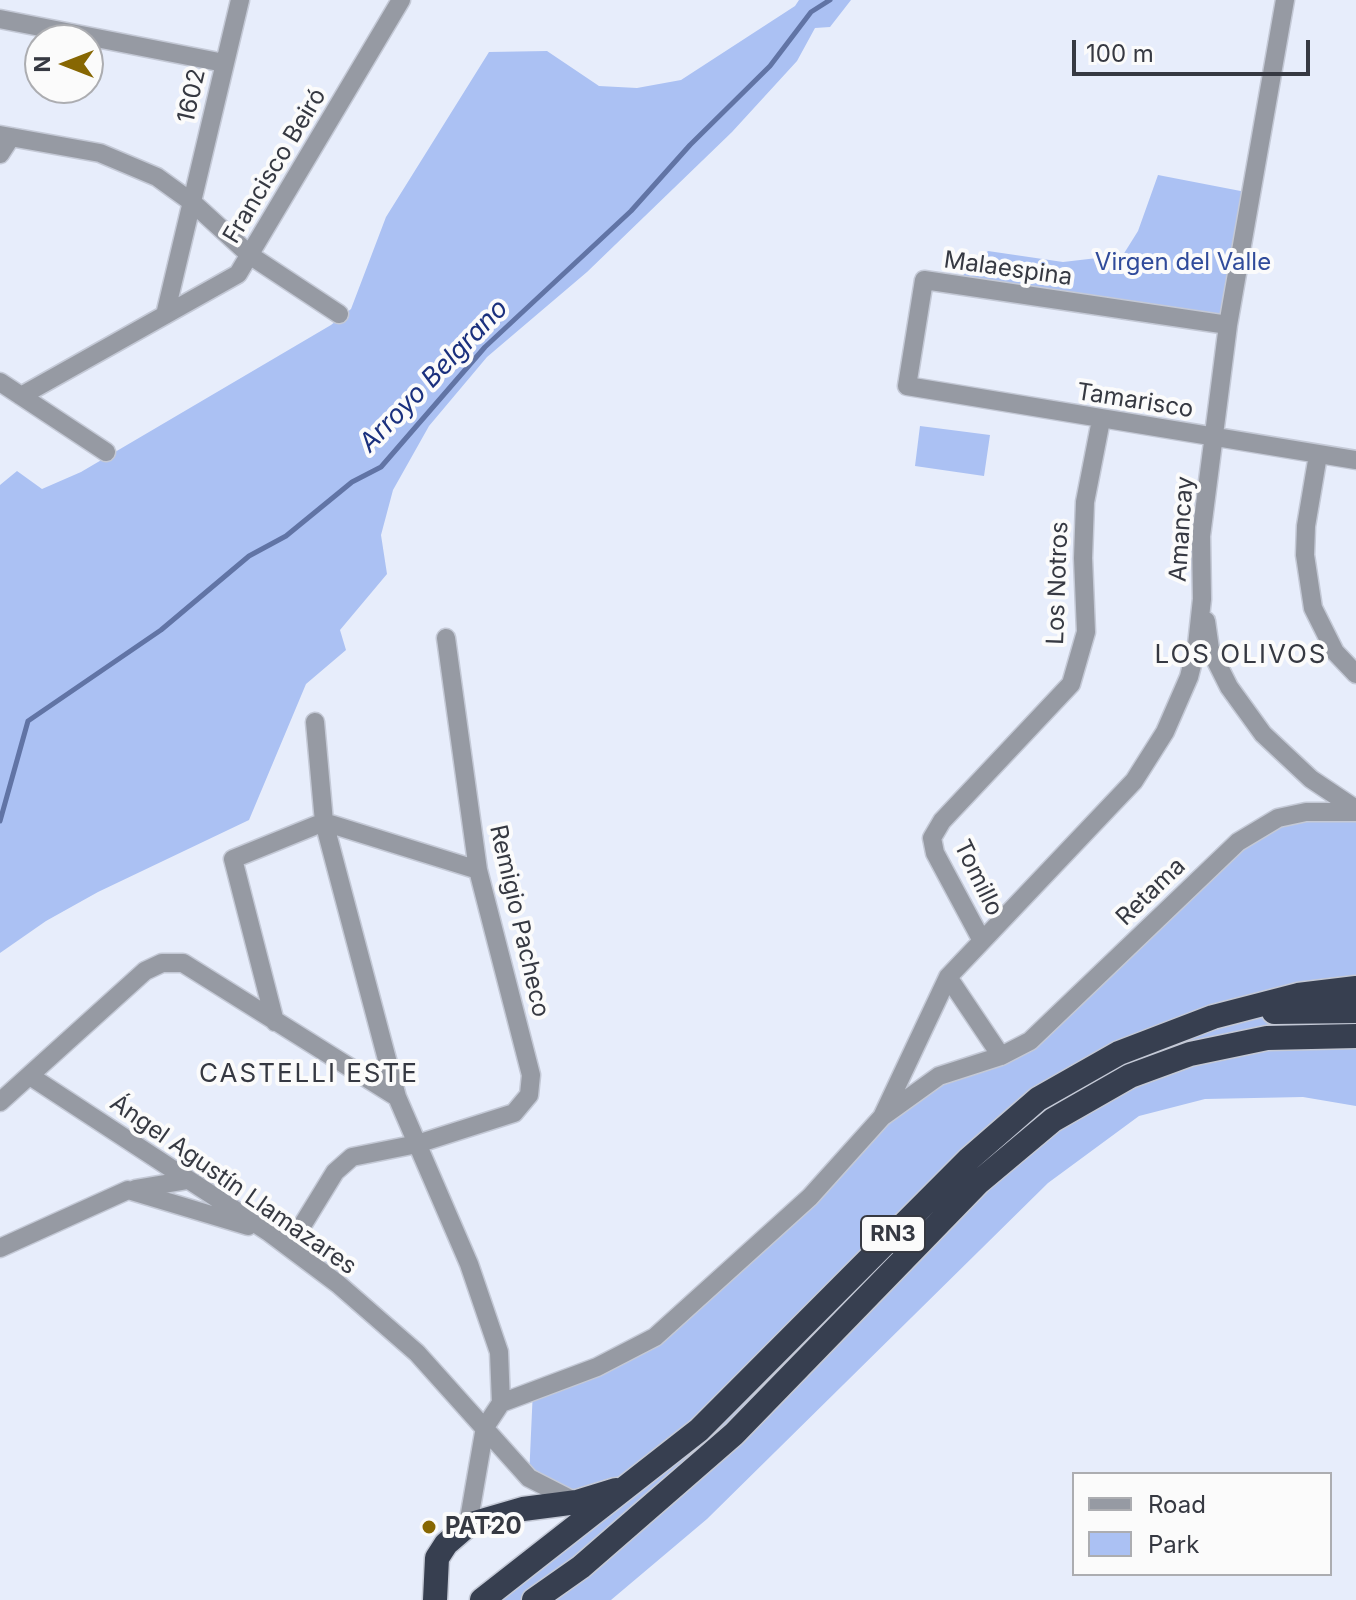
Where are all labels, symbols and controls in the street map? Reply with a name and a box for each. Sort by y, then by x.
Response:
north arrow [24,24,104,104]
scale bar [1076,24,1314,74]
text: 100 m [1086,39,1154,68]
text: N [29,56,55,72]
street label: 1602 [172,66,212,126]
street label: Francisco Beiró [217,83,333,249]
street label: Malaespina [942,246,1074,292]
park label: Virgen del Valle [1095,249,1271,277]
water label: Arroyo Belgrano [353,293,515,459]
street label: Tamarisco [1075,378,1195,424]
street label: Amancay [1164,475,1200,583]
street label: Los Notros [1041,521,1075,645]
district label: LOS OLIVOS [1154,639,1328,671]
street label: Remigio Pacheco [483,822,555,1020]
street label: Tomillo [947,835,1009,921]
street label: Retama [1110,852,1192,932]
district label: CASTELLI ESTE [199,1058,419,1090]
street label: Ángel Agustín Llamazares [104,1089,362,1281]
road number: RN3 [861,1216,925,1252]
legend [1072,1472,1332,1576]
text: Road [1148,1490,1206,1519]
place label: PAT20 [445,1513,522,1541]
marker: PAT20 [420,1518,438,1536]
text: Park [1148,1530,1199,1559]

